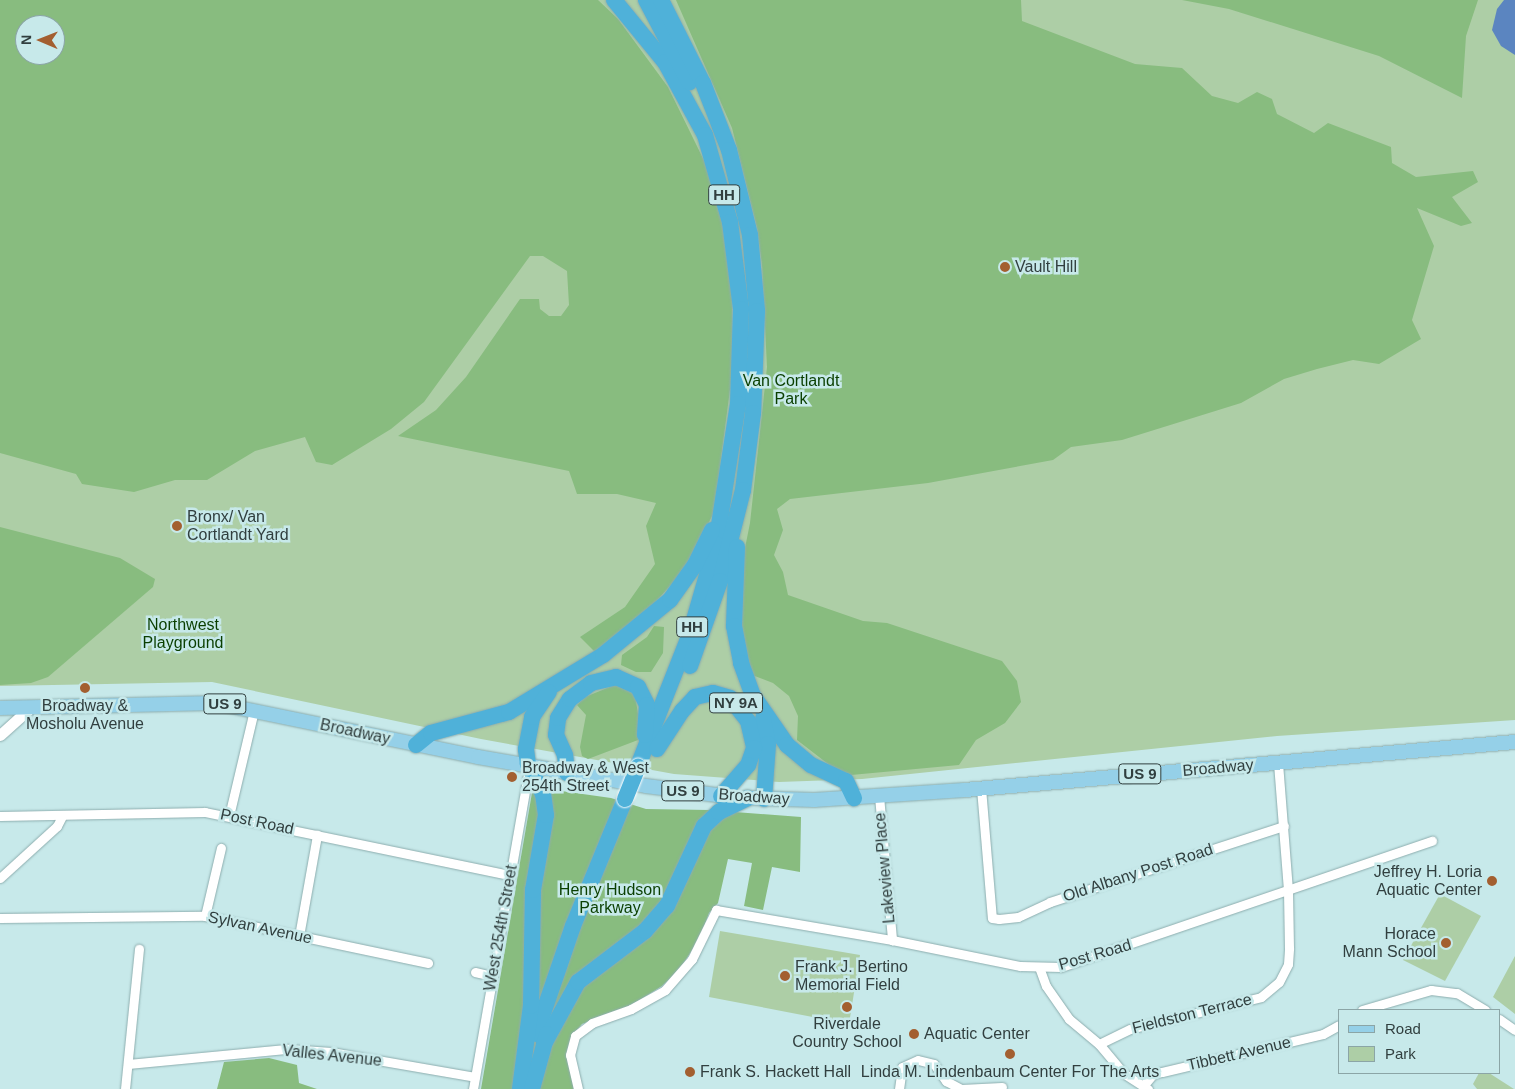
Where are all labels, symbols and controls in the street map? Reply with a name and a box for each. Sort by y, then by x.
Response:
north arrow [15,15,65,65]
text: N [18,35,34,45]
road number: HH [708,182,740,208]
place label: Vault Hill [1015,257,1077,277]
marker: Vault Hill [999,261,1011,273]
park label: Van Cortlandt Park [743,371,839,409]
place label: Bronx/ Van Cortlandt Yard [187,507,289,545]
marker: Bronx/ Van Cortlandt Yard [171,520,183,532]
road number: HH [676,614,708,640]
park label: Northwest Playground [143,615,223,653]
marker: Broadway & Mosholu Avenue [79,682,91,694]
road number: NY 9A [708,690,764,716]
road number: US 9 [202,692,248,716]
place label: Broadway & Mosholu Avenue [26,696,144,734]
street label: Broadway [318,715,392,749]
street label: Broadway [1182,755,1254,781]
place label: Broadway & West 254th Street [522,758,649,796]
road number: US 9 [1118,762,1162,786]
marker: Broadway & West 254th Street [506,771,518,783]
road number: US 9 [660,778,706,804]
street label: Broadway [718,785,790,809]
street label: Post Road [218,805,296,839]
street label: Lakeview Place [871,812,899,924]
street label: Old Albany Post Road [1060,840,1216,906]
place label: Jeffrey H. Loria Aquatic Center [1374,862,1482,900]
street label: West 254th Street [480,863,522,993]
marker: Jeffrey H. Loria Aquatic Center [1486,875,1498,887]
park label: Henry Hudson Parkway [559,880,661,918]
street label: Sylvan Avenue [206,908,314,948]
place label: Horace Mann School [1343,924,1436,962]
street label: Post Road [1056,935,1134,975]
marker: Horace Mann School [1440,937,1452,949]
place label: Frank J. Bertino Memorial Field [795,957,908,995]
marker: Frank J. Bertino Memorial Field [779,970,791,982]
street label: Fieldston Terrace [1130,990,1254,1038]
marker: Riverdale Country School [841,1001,853,1013]
legend [1338,1009,1500,1074]
place label: Riverdale Country School [792,1014,902,1052]
text: Road [1385,1020,1421,1037]
place label: Aquatic Center [924,1024,1030,1044]
marker: Aquatic Center [908,1028,920,1040]
street label: Tibbett Avenue [1185,1033,1293,1075]
street label: Valles Avenue [281,1041,383,1071]
text: Park [1385,1045,1416,1062]
marker: Linda M. Lindenbaum Center For The Arts [1004,1048,1016,1060]
place label: Frank S. Hackett Hall [700,1062,851,1082]
place label: Linda M. Lindenbaum Center For The Arts [860,1062,1160,1082]
marker: Frank S. Hackett Hall [684,1066,696,1078]

